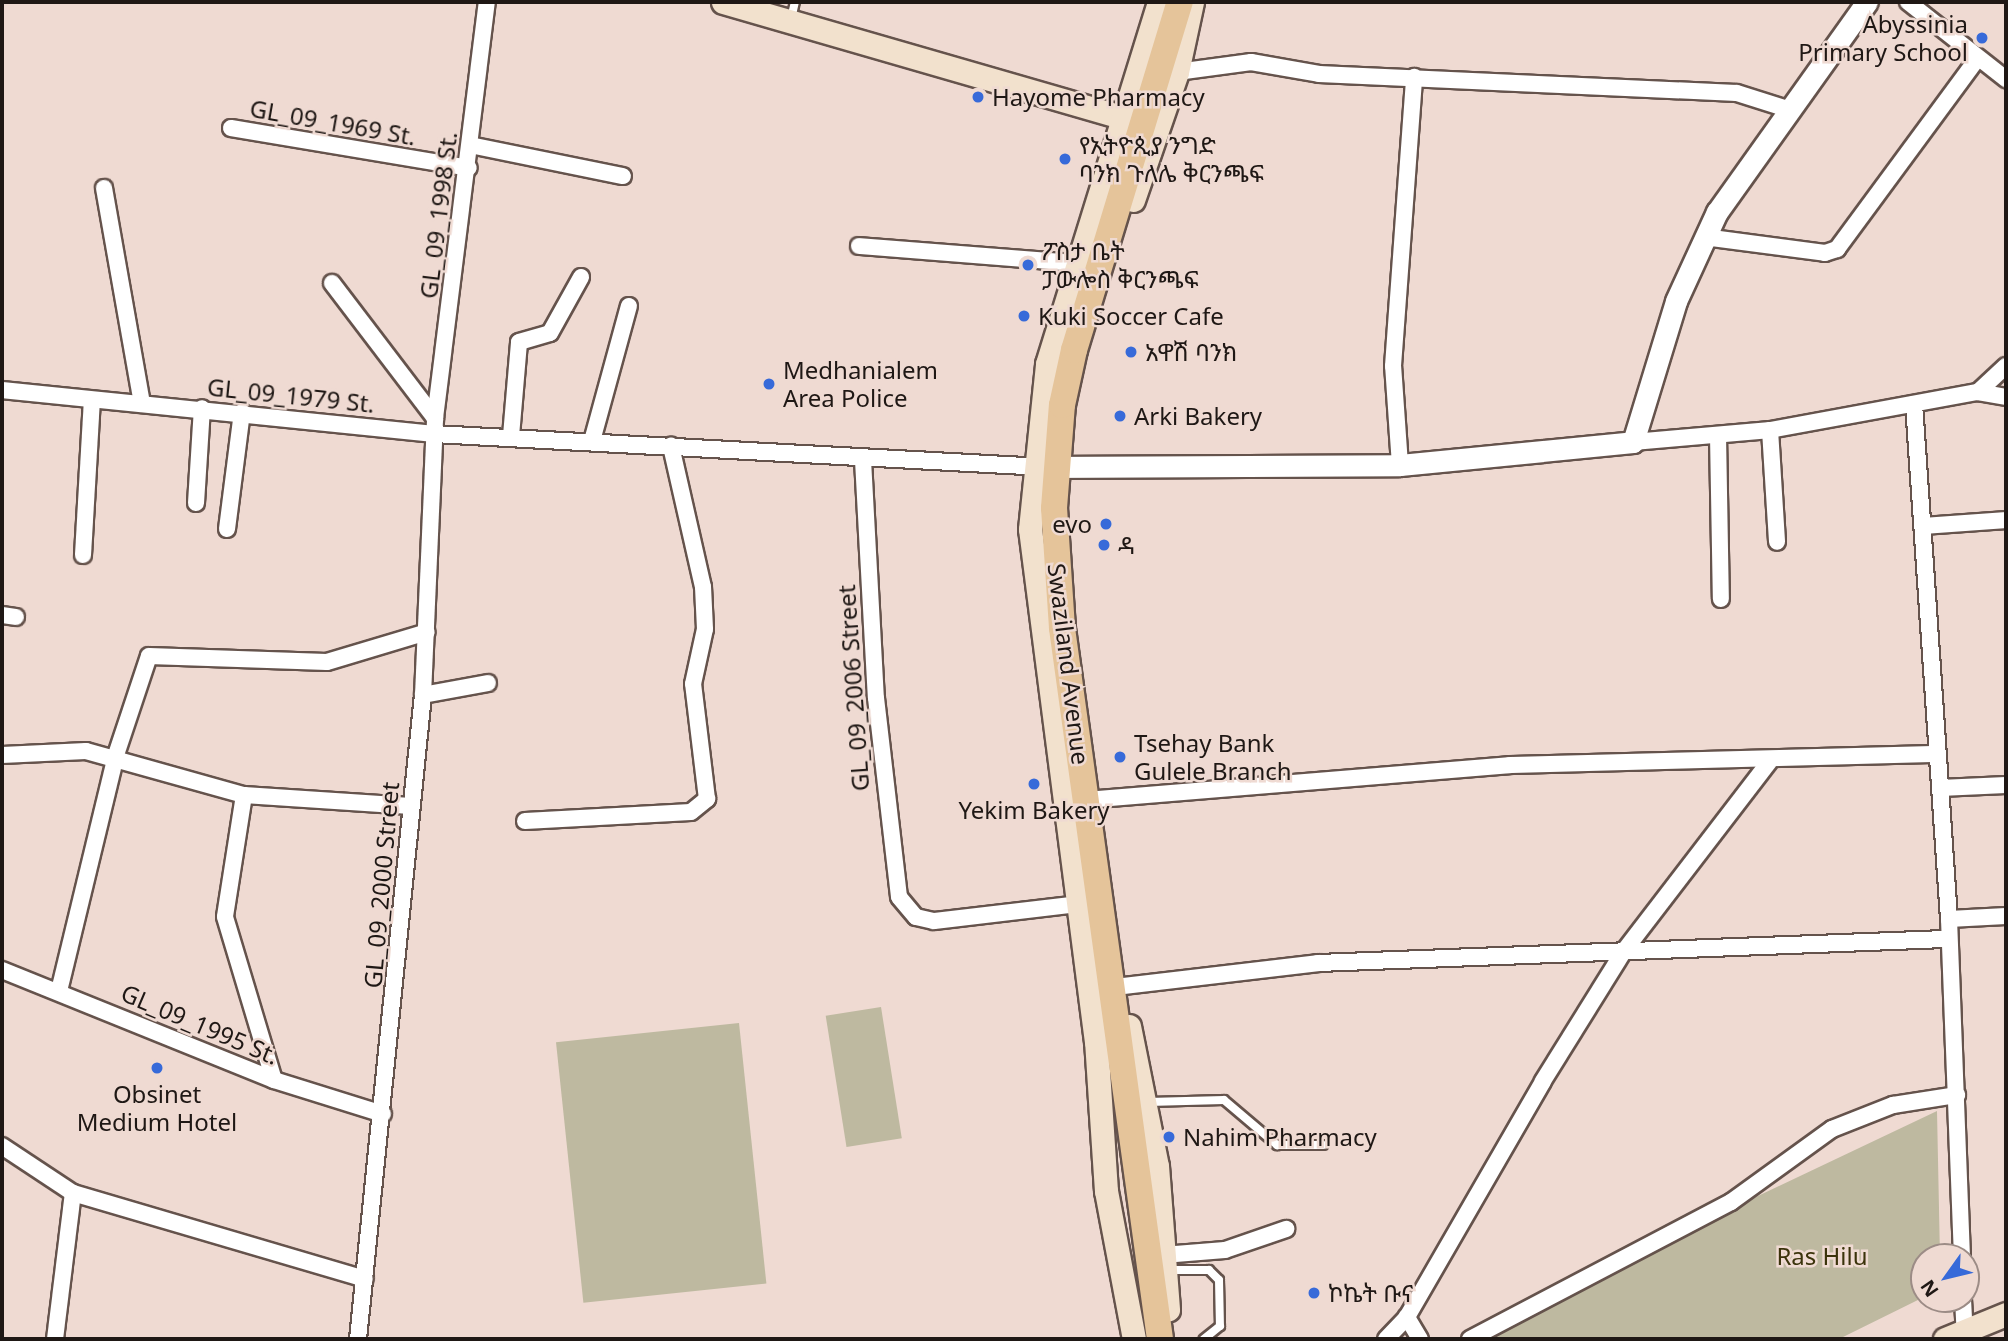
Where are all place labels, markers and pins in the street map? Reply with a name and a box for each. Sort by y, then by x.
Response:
place label: Abyssinia Primary School [1798,10,1968,66]
marker: Abyssinia Primary School [1974,30,1990,46]
place label: Hayome Pharmacy [992,83,1205,111]
marker: Hayome Pharmacy [970,89,986,105]
place label: የኢትዮጲያ ንግድ ባንክ ጉለሌ ቅርንጫፍ [1079,131,1264,187]
marker: የኢትዮጲያ ንግድ ባንክ ጉለሌ ቅርንጫፍ [1057,151,1073,167]
place label: ፖስታ ቤት ፓውሎስ ቅርንጫፍ [1042,237,1199,293]
marker: ፖስታ ቤት ፓውሎስ ቅርንጫፍ [1020,257,1036,273]
place label: Kuki Soccer Cafe [1038,302,1224,330]
marker: Kuki Soccer Cafe [1016,308,1032,324]
place label: አዋሽ ባንክ [1145,338,1237,366]
marker: አዋሽ ባንክ [1123,344,1139,360]
place label: Medhanialem Area Police [783,356,938,412]
marker: Medhanialem Area Police [761,376,777,392]
place label: Arki Bakery [1134,402,1262,430]
marker: Arki Bakery [1112,408,1128,424]
place label: evo [1052,510,1092,538]
marker: evo [1098,516,1114,532]
place label: ዳ [1118,531,1135,559]
marker: ዳ [1096,537,1112,553]
place label: Tsehay Bank Gulele Branch [1134,729,1292,785]
marker: Tsehay Bank Gulele Branch [1112,749,1128,765]
marker: Yekim Bakery [1026,776,1042,792]
place label: Yekim Bakery [958,796,1110,824]
marker: Obsinet Medium Hotel [149,1060,165,1076]
place label: Obsinet Medium Hotel [77,1080,237,1136]
place label: Nahim Pharmacy [1183,1123,1377,1151]
marker: Nahim Pharmacy [1161,1129,1177,1145]
place label: ኮኬት ቡና [1328,1279,1413,1307]
marker: ኮኬት ቡና [1306,1285,1322,1301]

